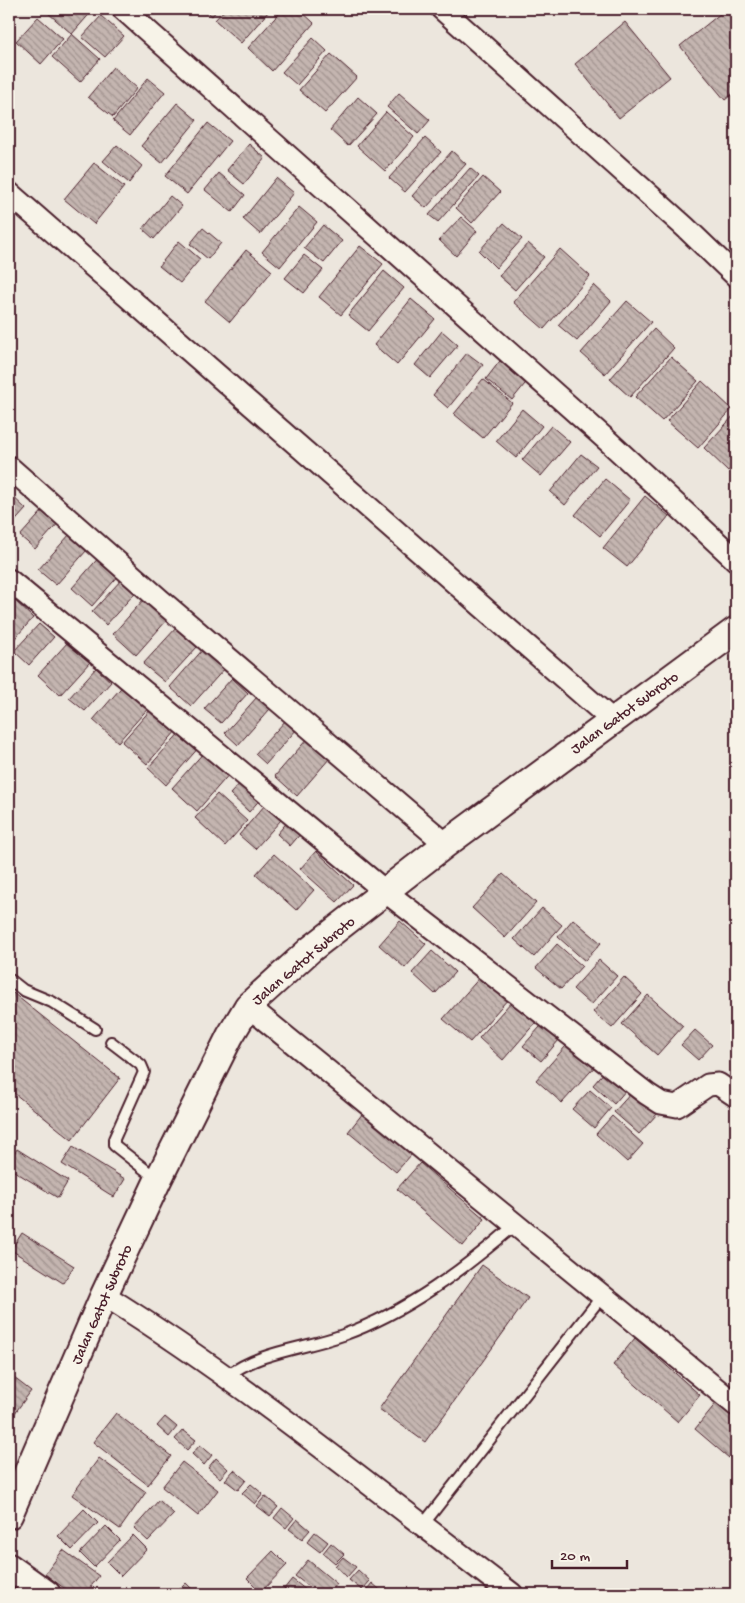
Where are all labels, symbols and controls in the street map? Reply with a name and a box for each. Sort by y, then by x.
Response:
street label: Jalan Gatot Subroto [568,668,683,759]
street label: Jalan Gatot Subroto [249,913,360,1010]
street label: Jalan Gatot Subroto [68,1242,137,1367]
scale bar [552,1538,628,1570]
text: 20 m [560,1548,590,1566]

